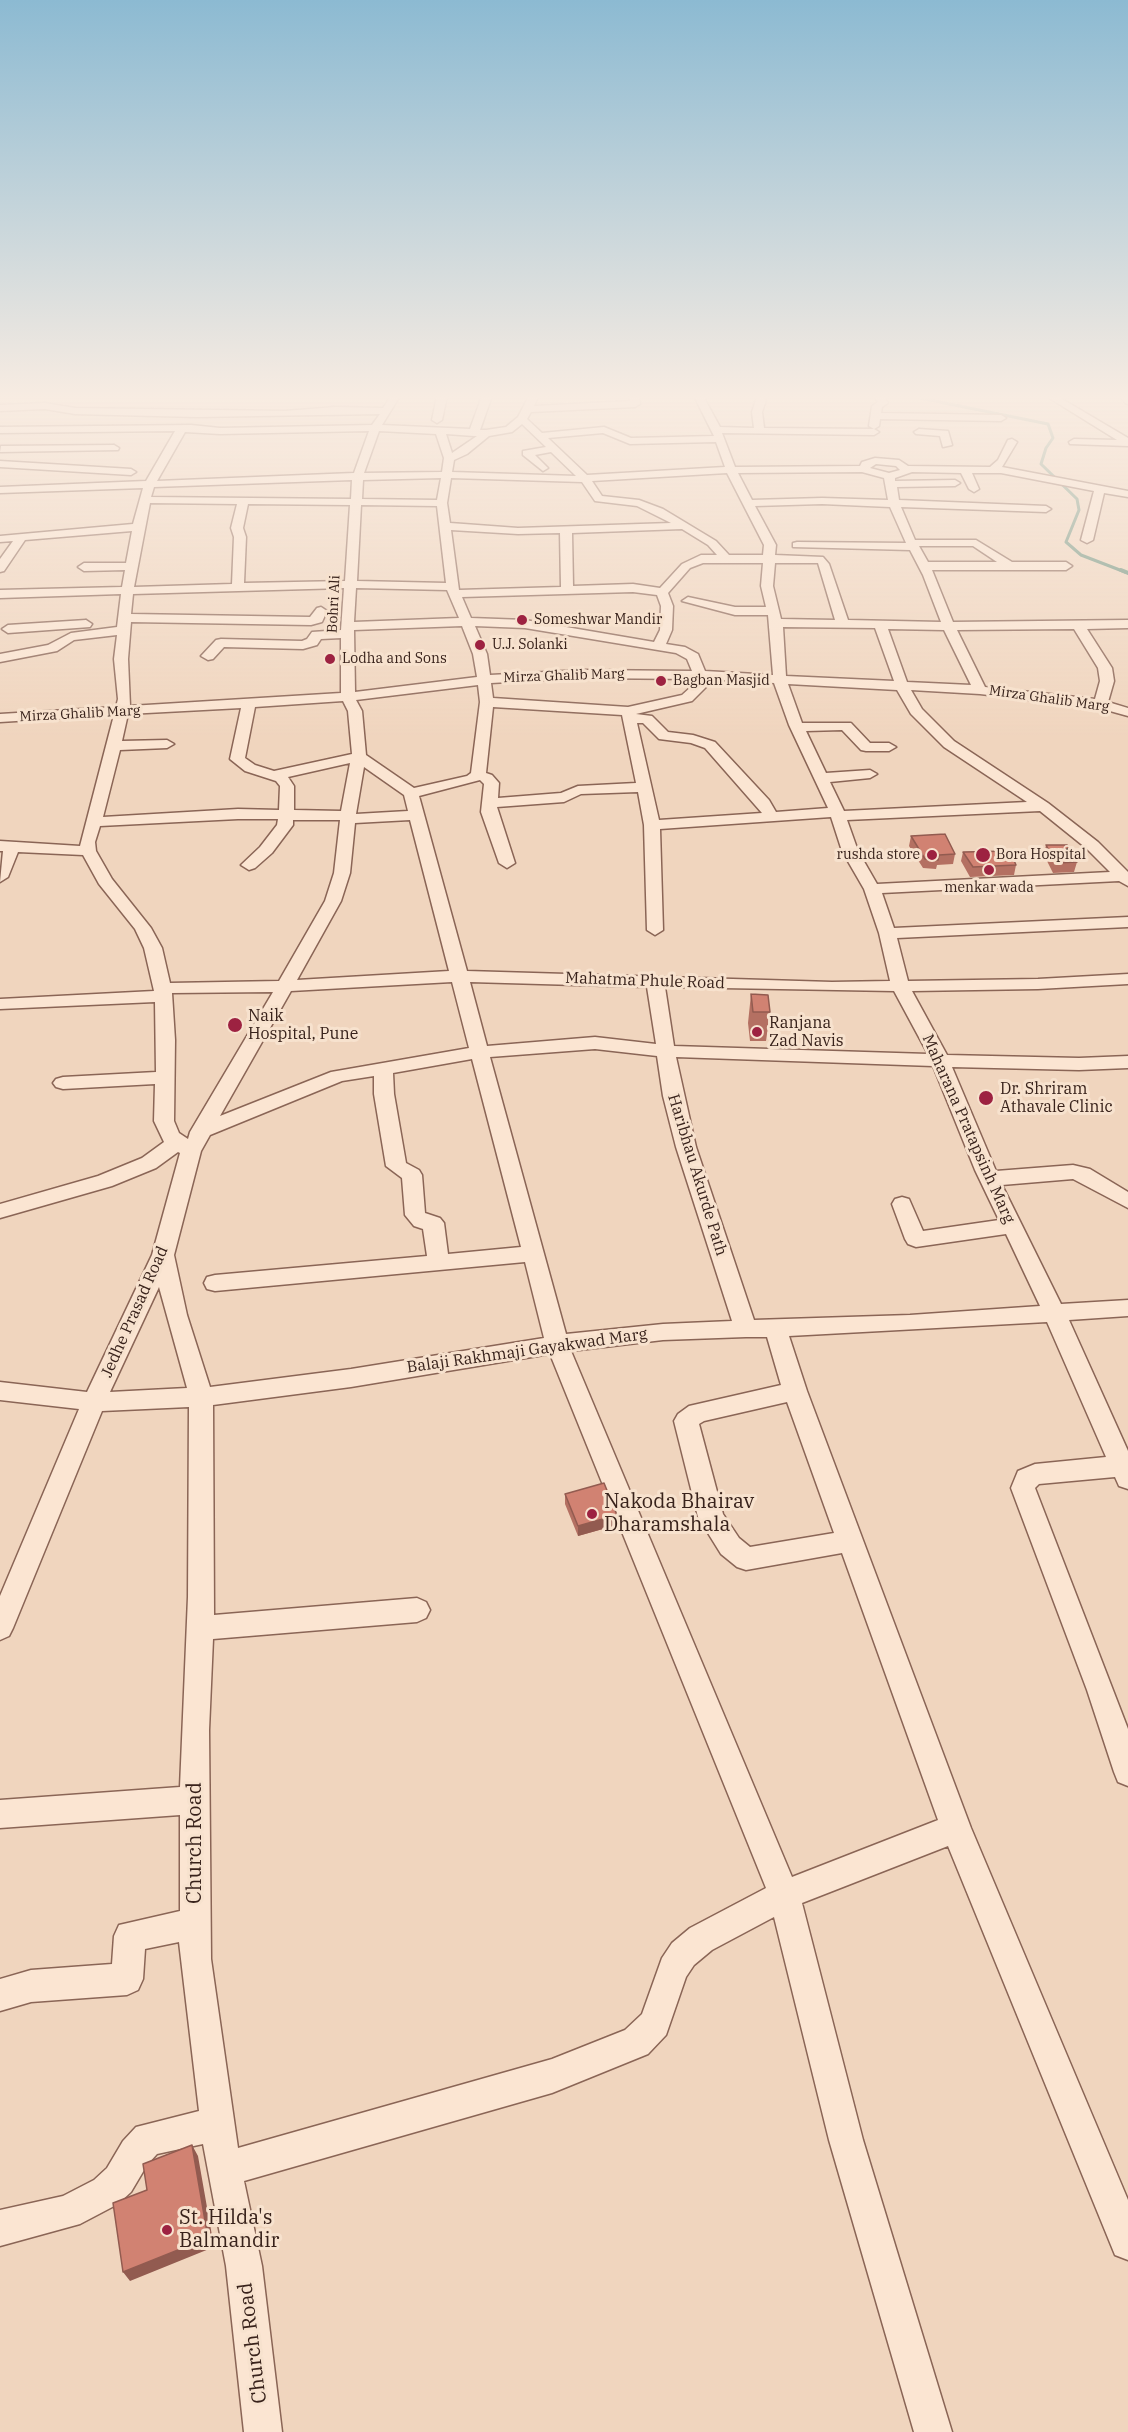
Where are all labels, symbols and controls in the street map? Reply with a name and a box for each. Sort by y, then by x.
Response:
street label: Bohri Ali [324,575,344,633]
place label: Someshwar Mandir [534,612,662,628]
marker: Someshwar Mandir [515,613,529,627]
place label: U.J. Solanki [492,637,568,653]
marker: U.J. Solanki [473,638,487,652]
place label: Lodha and Sons [342,651,447,667]
marker: Lodha and Sons [323,652,337,666]
street label: Mirza Ghalib Marg [503,665,625,687]
place label: Bagban Masjid [673,673,770,689]
marker: Bagban Masjid [654,674,668,688]
street label: Mirza Ghalib Marg [988,682,1110,716]
street label: Mirza Ghalib Marg [19,702,141,726]
marker: Bora Hospital [974,846,992,864]
place label: rushda store [837,847,920,863]
place label: Bora Hospital [996,847,1086,863]
marker: rushda store [925,848,939,862]
marker: menkar wada [982,863,996,877]
place label: menkar wada [944,880,1034,896]
street label: Mahatma Phule Road [565,969,725,993]
place label: Naik Hospital, Pune [248,1006,358,1044]
place label: Ranjana Zad Navis [769,1013,844,1051]
marker: Naik Hospital, Pune [226,1016,244,1034]
marker: Ranjana Zad Navis [750,1025,764,1039]
street label: Maharana Pratapsinh Marg [918,1032,1018,1226]
place label: Dr. Shriram Athavale Clinic [1000,1079,1113,1117]
marker: Dr. Shriram Athavale Clinic [977,1089,995,1107]
street label: Haribhau Akurde Path [663,1092,731,1258]
street label: Jedhe Prasad Road [97,1243,173,1381]
street label: Balaji Rakhmaji Gayakwad Marg [406,1325,648,1377]
place label: Nakoda Bhairav Dharamshala [604,1490,754,1537]
marker: Nakoda Bhairav Dharamshala [585,1507,599,1521]
street label: Church Road [183,1782,207,1904]
place label: St. Hilda's Balmandir [179,2206,279,2253]
marker: St. Hilda's Balmandir [160,2223,174,2237]
street label: Church Road [234,2281,272,2405]

